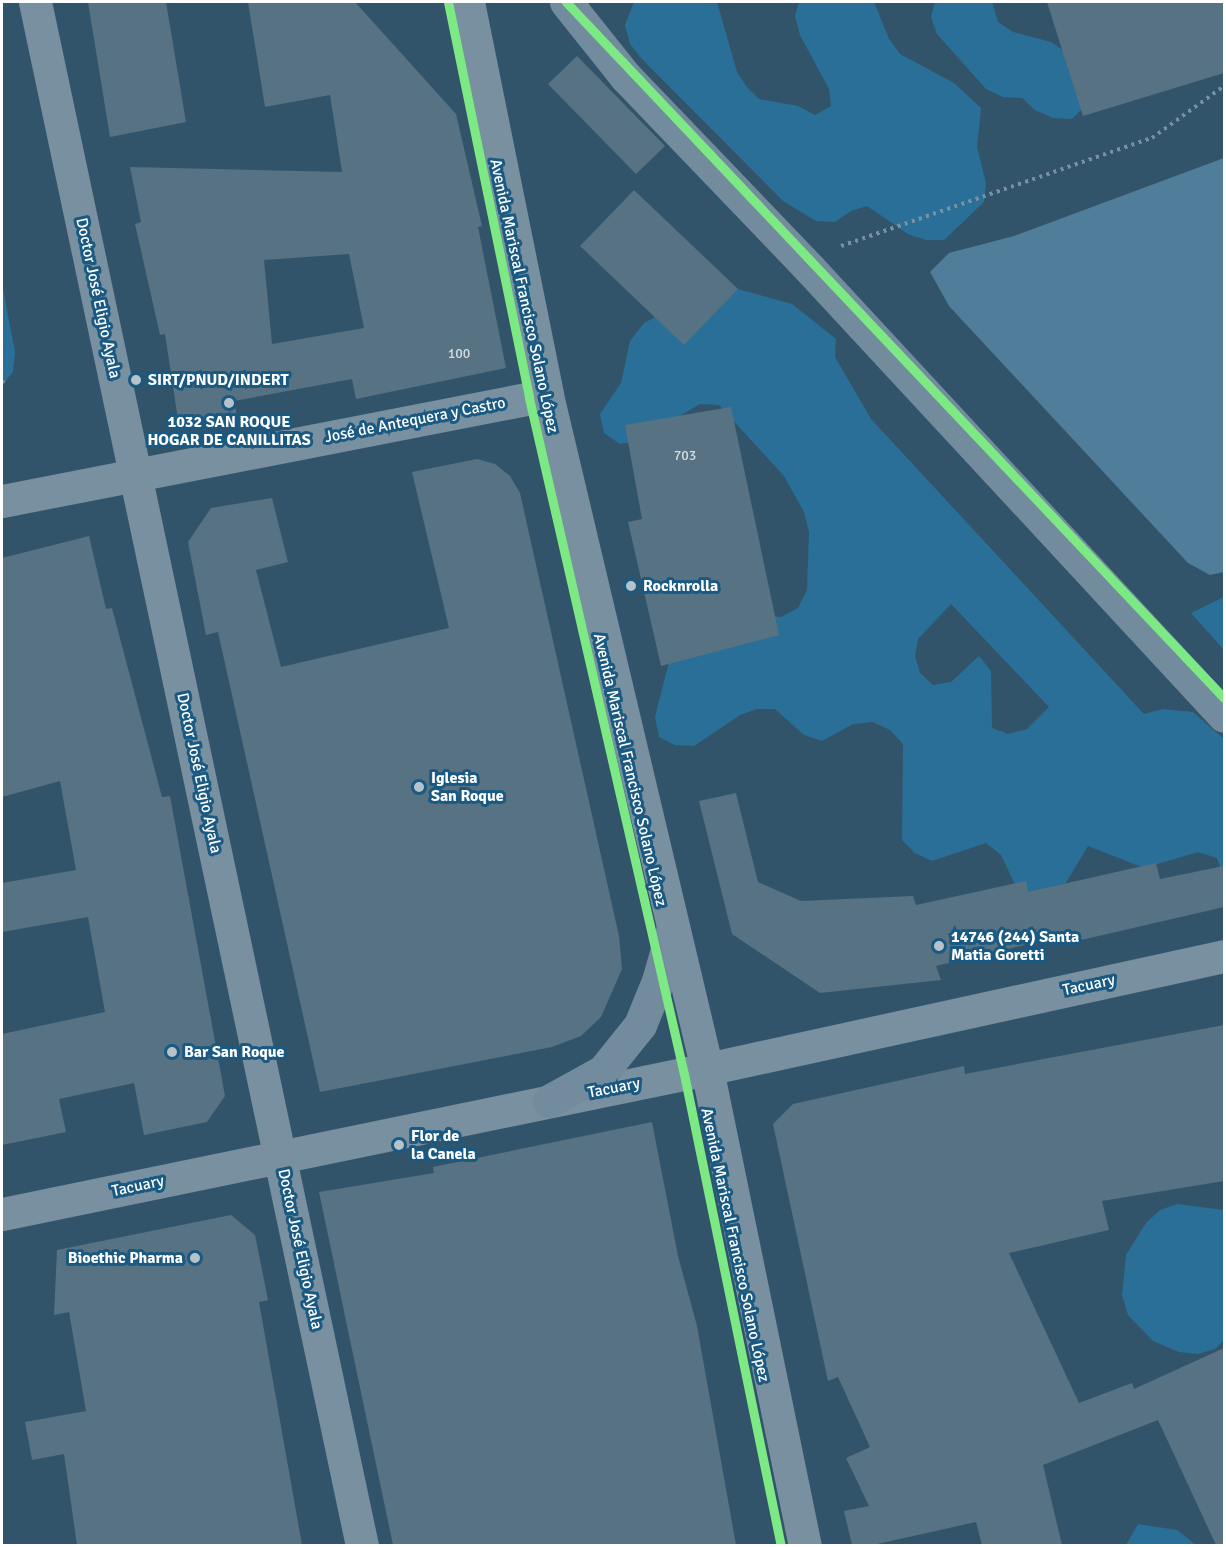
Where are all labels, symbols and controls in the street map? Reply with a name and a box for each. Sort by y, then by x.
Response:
street label: Avenida Mariscal Francisco Solano López [486,157,562,435]
street label: Doctor José Eligio Ayala [72,216,124,380]
house number: 100 [448,346,470,362]
place label: SIRT/PNUD/INDERT [148,370,289,390]
marker: SIRT/PNUD/INDERT [129,373,143,387]
street label: José de Antequera y Castro [323,393,507,447]
marker: 1032 SAN ROQUE HOGAR DE CANILLITAS [222,396,236,410]
place label: 1032 SAN ROQUE HOGAR DE CANILLITAS [147,412,311,450]
house number: 703 [674,448,696,464]
place label: Rocknrolla [643,576,718,596]
marker: Rocknrolla [624,579,638,593]
street label: Avenida Mariscal Francisco Solano López [589,632,671,908]
street label: Doctor José Eligio Ayala [173,691,225,855]
place label: Iglesia San Roque [431,768,504,806]
marker: Iglesia San Roque [412,780,426,794]
place label: 14746 (244) Santa Matia Goretti [951,927,1079,965]
marker: 14746 (244) Santa Matia Goretti [932,939,946,953]
street label: Tacuary [1061,970,1117,1000]
place label: Bar San Roque [184,1042,285,1062]
marker: Bar San Roque [165,1045,179,1059]
street label: Tacuary [586,1074,642,1102]
street label: Avenida Mariscal Francisco Solano López [697,1106,773,1384]
place label: Flor de la Canela [411,1126,476,1164]
marker: Flor de la Canela [392,1138,406,1152]
street label: Doctor José Eligio Ayala [274,1167,326,1331]
street label: Tacuary [110,1171,166,1201]
place label: Bioethic Pharma [68,1248,183,1268]
marker: Bioethic Pharma [188,1251,202,1265]

